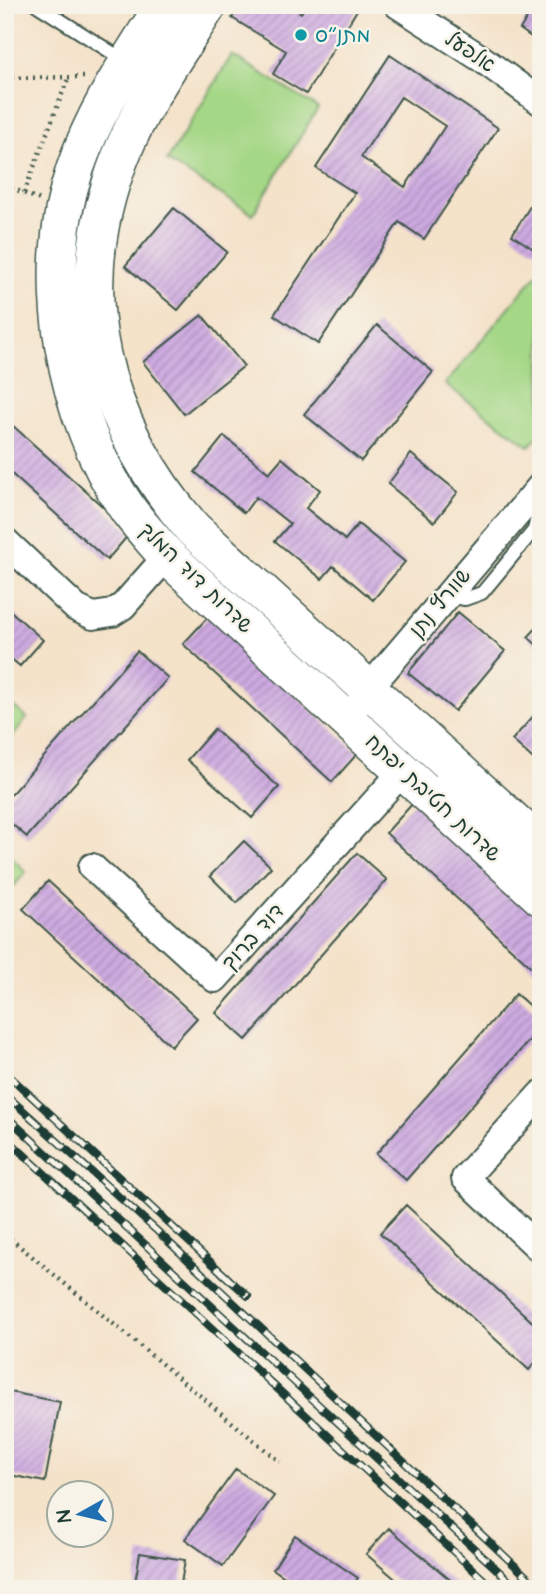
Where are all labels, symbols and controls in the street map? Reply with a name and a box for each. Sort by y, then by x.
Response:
place label: מתנ״ס [315,21,370,50]
street label: אלפעל [439,25,501,79]
marker: מתנ״ס [293,27,309,43]
street label: שדרות דוד המלך [133,516,259,640]
street label: שוורץ נתן [402,562,478,644]
street label: שדרות חטיבת יפתח [359,727,507,869]
street label: דוד ברוך [215,897,291,977]
north arrow [46,1478,116,1548]
text: N [50,1508,79,1524]

